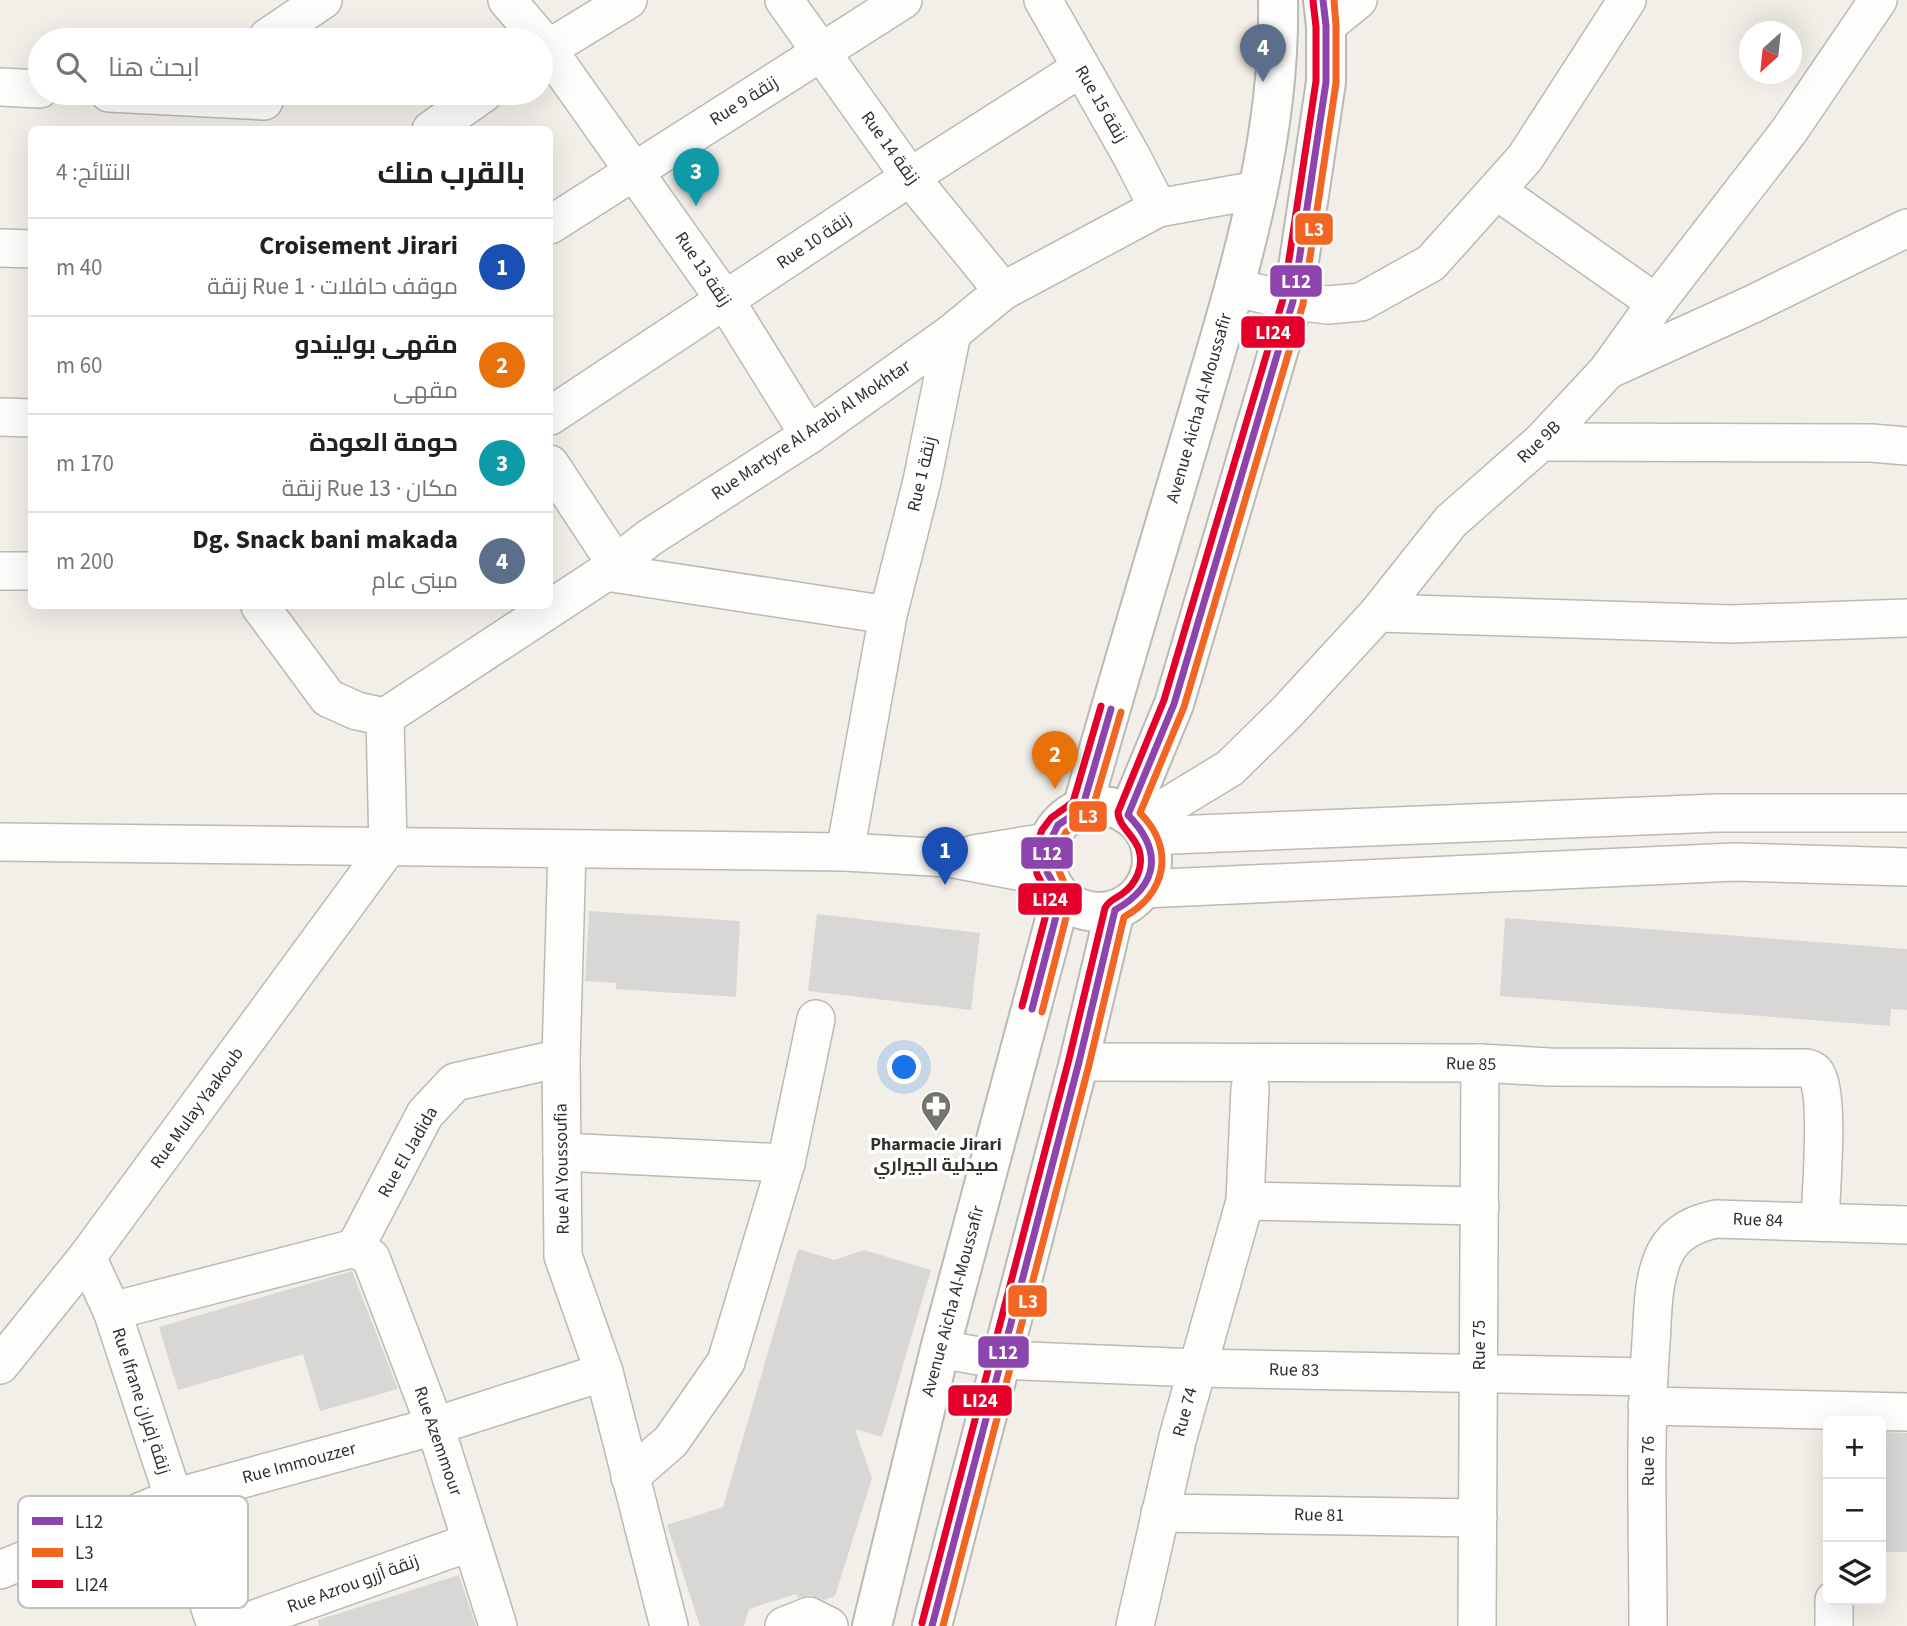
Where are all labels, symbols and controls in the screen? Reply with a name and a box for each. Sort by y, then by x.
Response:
north arrow [1739,21,1802,84]
pin: 4 [1240,24,1286,82]
search box [28,28,553,105]
icon: search [52,48,90,86]
text: ابحث هنا [108,49,200,86]
street label: Rue 15 زنقة [1069,61,1133,147]
street label: Rue 9 زنقة [705,70,783,132]
street label: Rue 14 زنقة [855,106,925,190]
pin: 3 [673,148,719,206]
text: بالقرب منك [377,152,525,195]
text: النتائج: 4 [56,156,131,189]
street label: Rue 10 زنقة [772,207,856,275]
line badge: L3 [1294,212,1334,246]
text: L3 [1304,217,1324,244]
text: Croisement Jirari [259,227,458,264]
street label: Rue 13 زنقة [669,227,737,311]
text: 40 m [56,251,103,284]
text: 1 [496,251,508,284]
line badge: L12 [1269,264,1323,298]
text: L12 [1281,269,1311,296]
text: موقف حافلات · Rue 1 زنقة [207,270,458,303]
street label: Avenue Aicha Al-Moussafir [1160,309,1238,506]
line badge: LI24 [1240,315,1306,349]
text: LI24 [1255,320,1291,347]
text: مقهى بوليندو [294,326,458,363]
text: 60 m [56,349,103,382]
text: 2 [496,349,508,382]
street label: Rue Martyre Al Arabi Al Mokhtar [707,353,916,506]
text: مقهى [393,374,458,407]
street label: Rue 9B [1512,415,1566,469]
text: حومة العودة [309,424,458,461]
street label: Rue 1 زنقة [901,434,943,514]
text: 170 m [56,447,114,480]
text: 3 [496,447,508,480]
text: مكان · Rue 13 زنقة [282,472,458,505]
text: Dg. Snack bani makada [192,521,458,558]
text: 200 m [56,545,114,578]
text: 4 [496,545,508,578]
text: مبنى عام [372,564,458,597]
pin: 2 [1032,731,1078,789]
line badge: L3 [1068,800,1108,833]
text: L3 [1078,804,1098,831]
pin: 1 [922,827,968,885]
line badge: L12 [1020,836,1074,870]
text: L12 [1032,841,1062,868]
line badge: LI24 [1017,882,1083,916]
text: LI24 [1032,887,1068,914]
street label: Rue Mulay Yaakoub [144,1042,250,1174]
your location [887,1050,921,1084]
street label: Rue 85 [1446,1051,1496,1077]
pharmacy icon: Pharmacie Jirari صيدلية الجيراري [919,1089,953,1133]
street label: Rue El Jadida [372,1102,444,1202]
street label: Rue Al Youssoufia [548,1103,576,1235]
place label: Pharmacie Jirari صيدلية الجيراري [870,1132,1002,1179]
street label: Avenue Aicha Al-Moussafir [915,1202,991,1399]
street label: Rue 84 [1732,1207,1784,1233]
line badge: L3 [1007,1284,1048,1318]
text: L3 [1018,1289,1038,1316]
street label: Rue 75 [1467,1320,1492,1370]
street label: Rue Ifrane زنقة إفران [105,1324,177,1478]
line badge: L12 [977,1335,1030,1369]
text: L12 [988,1340,1018,1367]
street label: Rue 83 [1269,1357,1319,1383]
street label: Rue Azemmour [408,1383,469,1500]
line badge: LI24 [947,1384,1013,1417]
street label: Rue 74 [1166,1384,1204,1440]
text: LI24 [962,1388,998,1415]
map controls [1823,1416,1886,1605]
button: + [1823,1416,1886,1479]
street label: Rue Immouzzer [239,1436,359,1490]
street label: Rue 76 [1636,1436,1661,1486]
button: − [1823,1479,1886,1542]
legend [18,1496,248,1608]
street label: Rue 81 [1294,1502,1344,1528]
text: L12 [75,1509,103,1536]
text: L3 [75,1540,94,1567]
button: layers [1823,1542,1886,1605]
street label: Rue Azrou زنقة أزرو [284,1549,422,1619]
text: LI24 [75,1572,108,1599]

